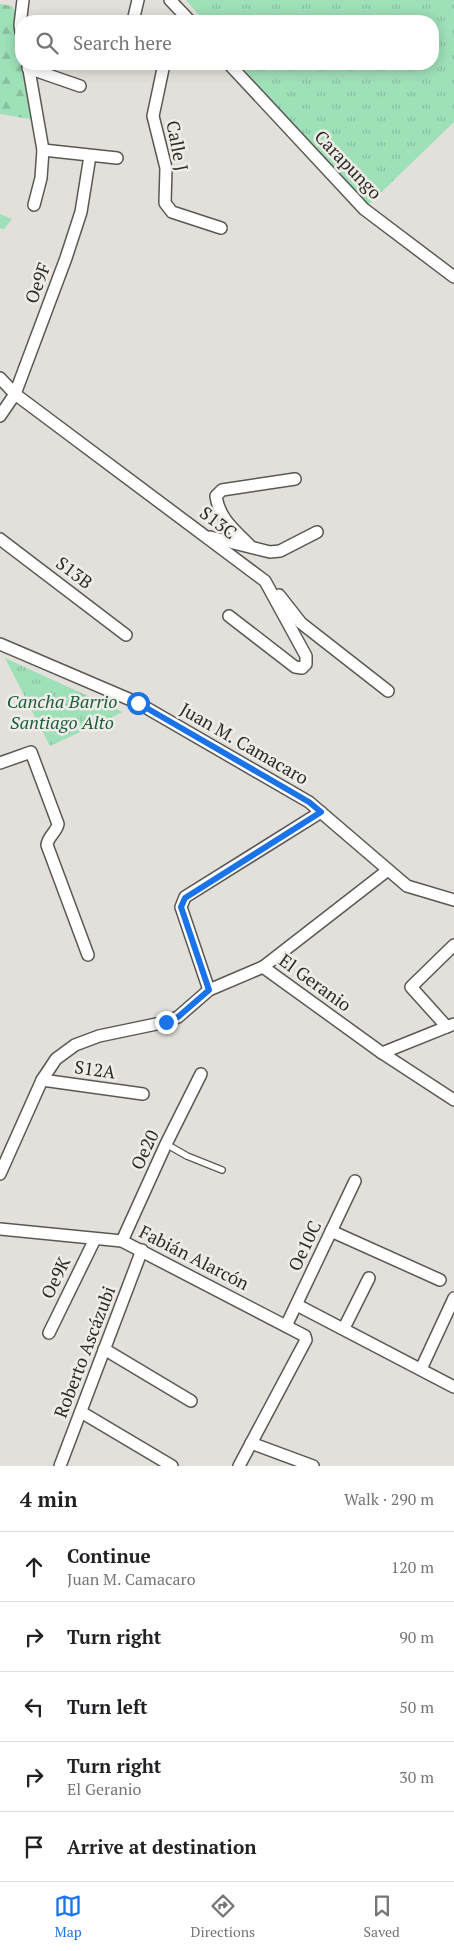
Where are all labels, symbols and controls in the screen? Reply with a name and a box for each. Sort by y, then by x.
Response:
search box [15,15,439,70]
icon: search [33,29,61,57]
text: Search here [73,30,172,55]
street label: Calle J [161,118,195,173]
street label: Carapungo [310,125,388,204]
street label: Oe9F [19,259,55,306]
street label: S13C [195,500,242,544]
street label: S13B [51,551,98,594]
park label: Cancha Barrio Santiago Alto [7,689,117,734]
route start [127,692,150,715]
street label: Juan M. Camacaro [176,697,313,790]
street label: El Geranio [275,948,357,1017]
route end [155,1011,178,1034]
street label: S12A [73,1054,118,1084]
street label: Oe20 [124,1126,164,1173]
street label: Oe10C [282,1216,326,1275]
street label: Fabián Alarcón [135,1219,254,1295]
street label: Oe9K [35,1252,76,1302]
street label: Roberto Ascázubi [48,1282,120,1421]
text: 4 min [20,1485,77,1513]
text: Walk · 290 m [344,1488,434,1510]
text: Continue [67,1543,151,1568]
icon: ahead [20,1553,48,1581]
text: 120 m [391,1556,434,1578]
text: Juan M. Camacaro [67,1568,196,1590]
icon: right [20,1623,48,1651]
text: Turn right [67,1624,161,1649]
text: 90 m [399,1626,434,1648]
icon: left [20,1693,48,1721]
text: Turn left [67,1694,148,1719]
text: 50 m [399,1696,434,1718]
text: Turn right [67,1753,161,1778]
icon: right [20,1763,48,1791]
text: 30 m [399,1766,434,1788]
text: El Geranio [67,1778,141,1800]
icon: arrive [20,1833,48,1861]
text: Arrive at destination [67,1834,256,1859]
tab: Map [54,1892,82,1941]
tab: Directions [191,1892,255,1941]
tab: Saved [364,1892,400,1941]

